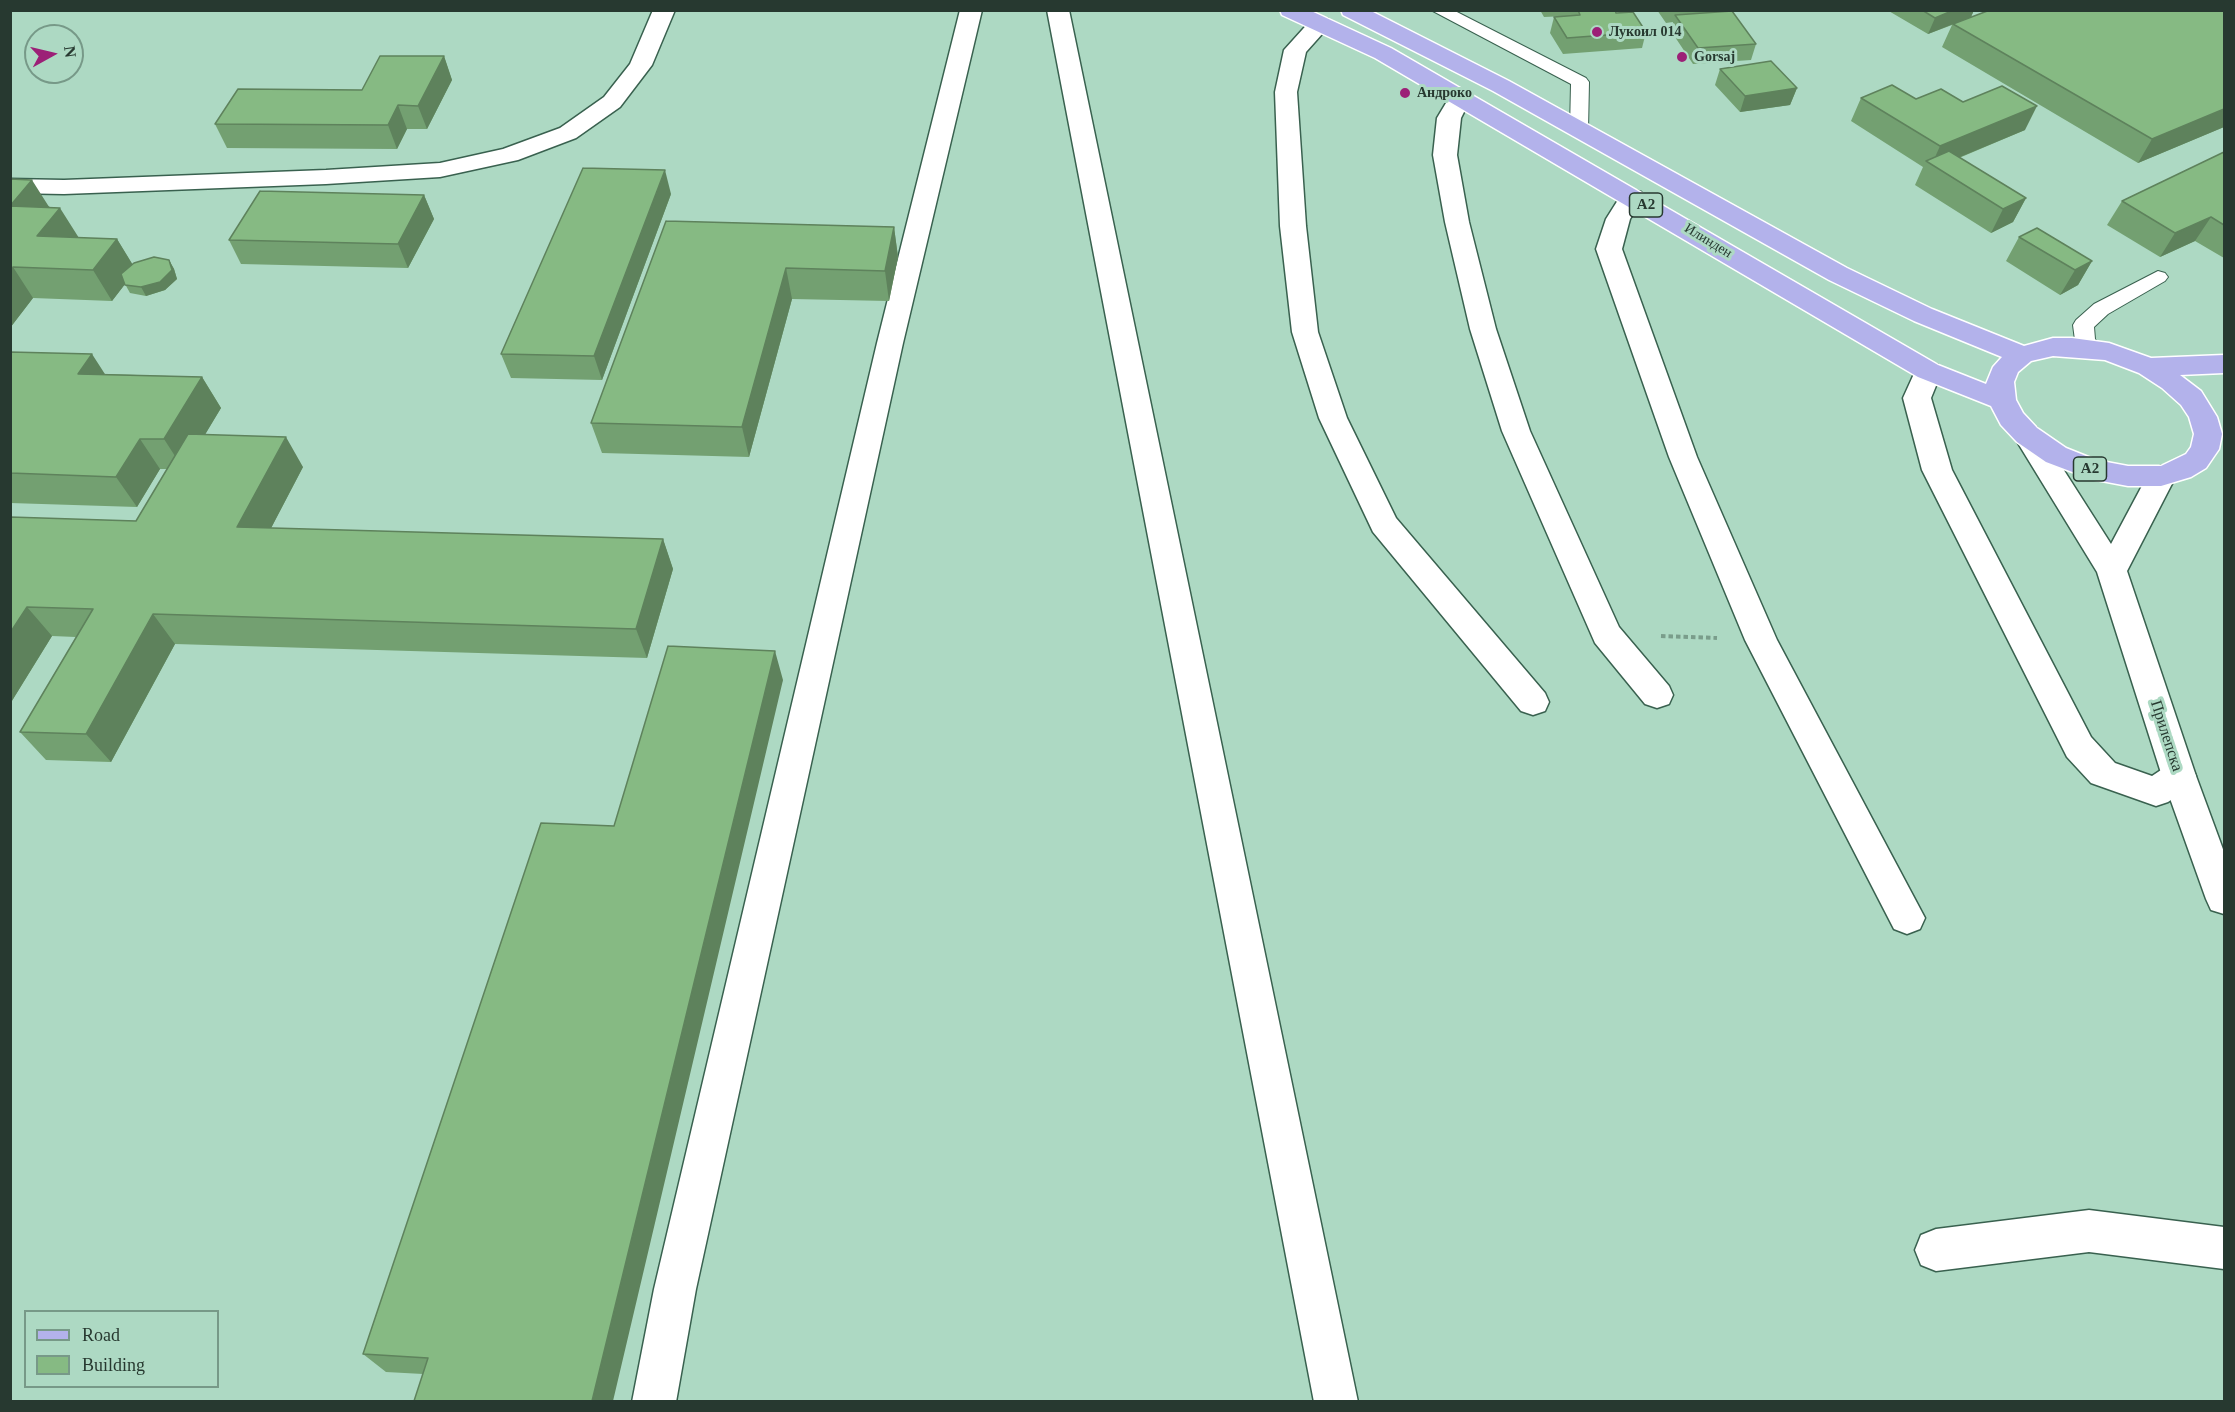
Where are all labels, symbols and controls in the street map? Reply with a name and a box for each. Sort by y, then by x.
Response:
north arrow [24,24,84,84]
place label: Лукоил 014 [1609,24,1681,40]
marker: Лукоил 014 [1590,25,1604,39]
text: N [61,45,80,59]
place label: Gorsaj [1694,49,1735,65]
marker: Gorsaj [1675,50,1689,64]
place label: Андроко [1417,85,1472,101]
marker: Андроко [1398,86,1412,100]
road number: A2 [1630,193,1662,217]
street label: Илинден [1681,220,1735,262]
road number: A2 [2074,457,2106,481]
street label: Прилепска [2146,698,2186,774]
legend [24,1310,219,1388]
text: Road [82,1325,120,1345]
text: Building [82,1355,145,1375]

